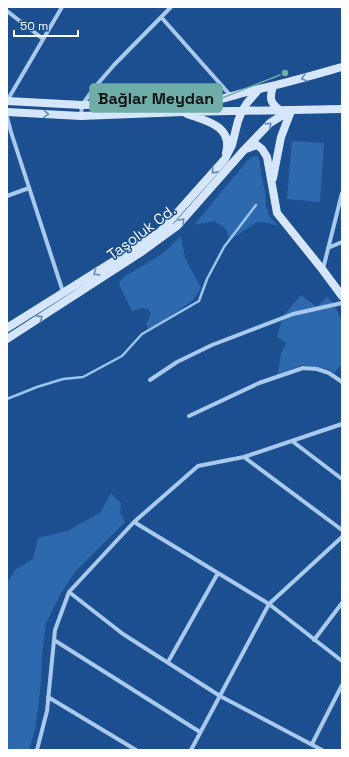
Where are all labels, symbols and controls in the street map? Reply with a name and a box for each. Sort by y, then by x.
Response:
scale bar [14,12,78,38]
text: 50 m [20,18,48,34]
one-way arrow [301,73,308,81]
callout: Bağlar Meydan [90,84,222,112]
text: Bağlar Meydan [98,88,214,109]
one-way arrow [43,110,49,119]
one-way arrow [264,122,272,130]
one-way arrow [212,166,219,174]
street label: Taşoluk Cd. [103,200,179,264]
one-way arrow [177,218,184,226]
one-way arrow [93,268,100,275]
one-way arrow [36,315,43,322]

